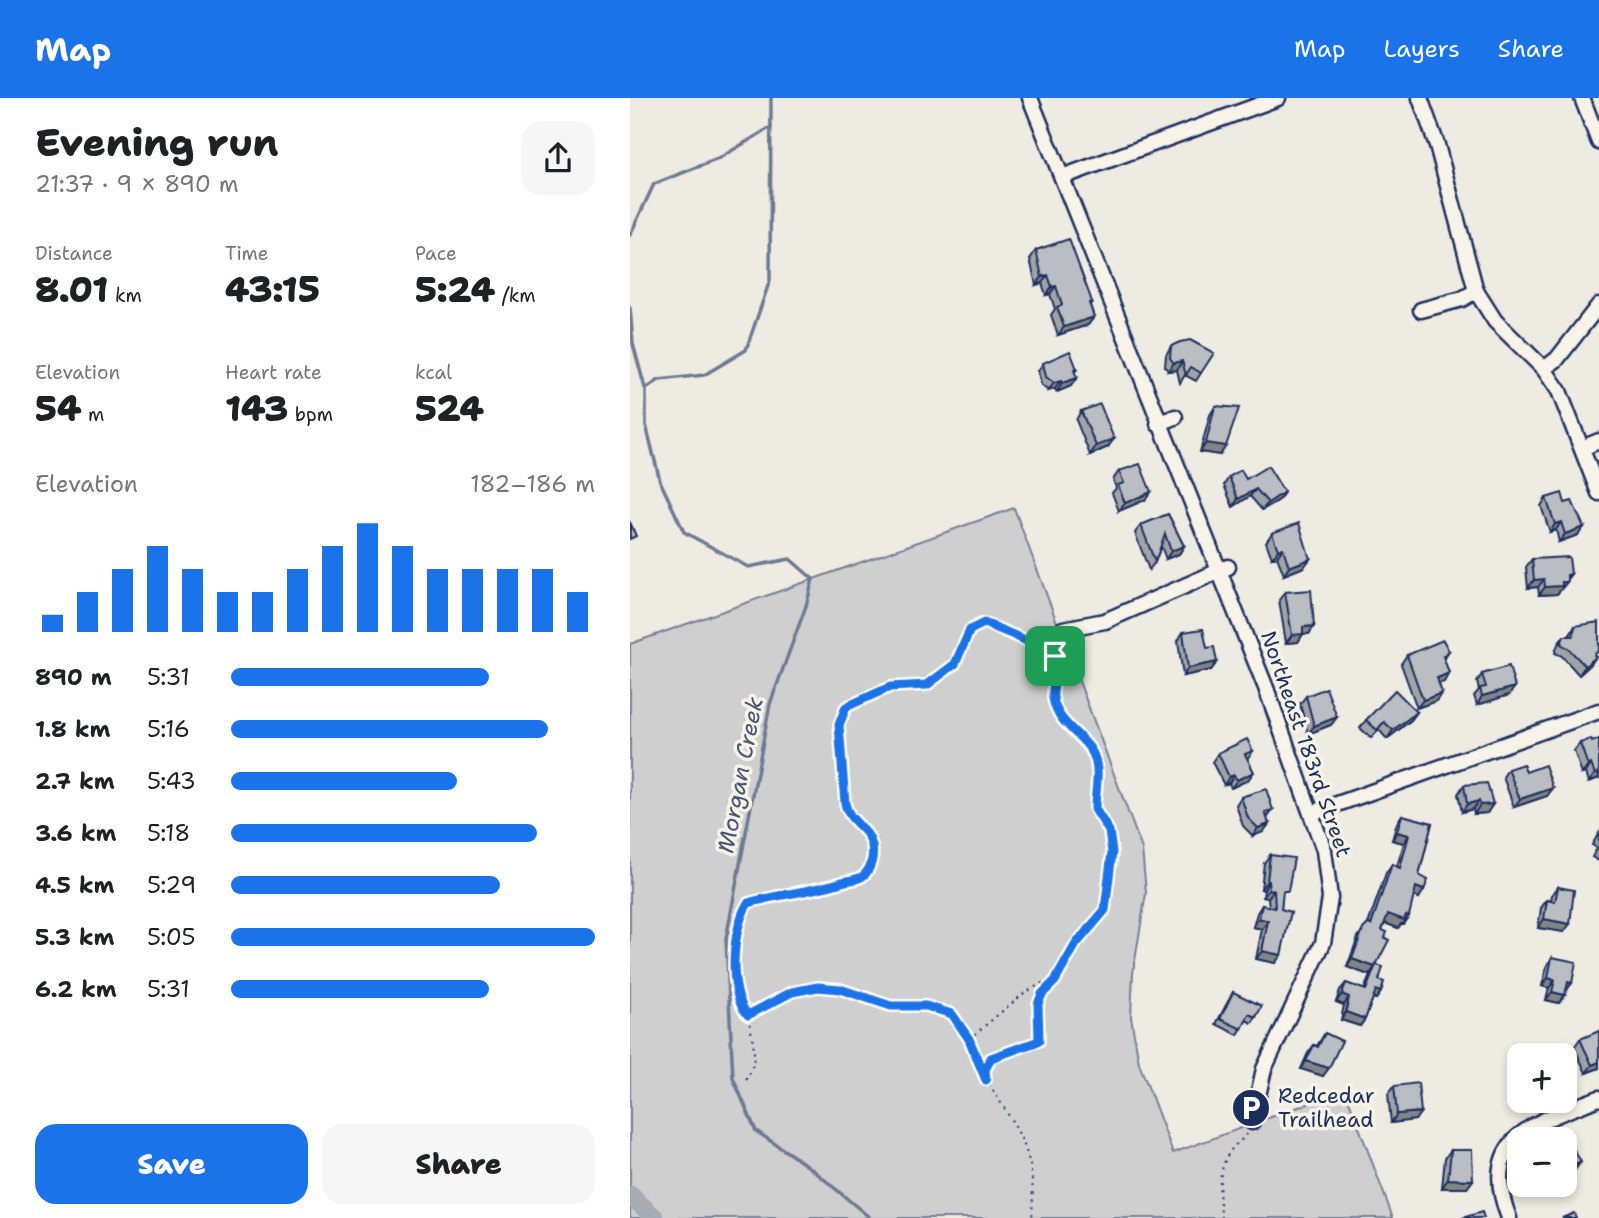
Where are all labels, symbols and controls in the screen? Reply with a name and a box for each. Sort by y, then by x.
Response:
text: Map [35,27,111,72]
text: Map [1294,33,1345,65]
text: Layers [1383,33,1460,65]
text: Share [1498,33,1564,65]
text: Evening run [35,117,278,168]
button: share [521,121,595,195]
text: 21:37 · 9 × 890 m [35,169,239,199]
text: Distance [35,241,113,266]
text: Time [225,241,269,266]
text: Pace [415,241,457,266]
text: 8.01 [35,266,108,313]
text: 43:15 [225,266,320,313]
text: 5:24 [415,266,495,313]
text: km [108,283,142,308]
text: /km [495,283,536,308]
text: Elevation [35,360,120,385]
text: Heart rate [225,360,322,385]
text: kcal [415,360,452,385]
text: 54 [35,385,82,432]
text: 143 [225,385,288,432]
text: 524 [415,385,484,432]
text: m [82,402,104,427]
text: bpm [288,402,333,427]
text: Elevation [35,469,138,499]
text: 182–186 m [470,469,595,499]
pin [1025,626,1085,686]
street label: Northeast 183rd Street [1254,627,1358,861]
icon: arrive [1036,637,1074,675]
text: 890 m [35,662,112,692]
text: 5:31 [147,662,190,692]
water label: Morgan Creek [710,694,770,856]
text: 1.8 km [35,714,110,744]
text: 5:16 [147,714,190,744]
text: 2.7 km [35,766,115,796]
text: 5:43 [147,766,196,796]
text: 3.6 km [35,818,116,848]
text: 5:18 [147,818,190,848]
text: 4.5 km [35,870,115,900]
text: 5:29 [147,870,196,900]
text: 5.3 km [35,922,115,952]
text: 5:05 [147,922,196,952]
text: 6.2 km [35,974,117,1004]
text: 5:31 [147,974,190,1004]
map controls [1507,1043,1577,1197]
button: + [1507,1043,1577,1113]
place label: Redcedar Trailhead [1278,1082,1375,1134]
parking icon: Redcedar Trailhead [1230,1087,1272,1129]
button: Save [35,1124,308,1204]
button: Share [322,1124,595,1204]
button: − [1507,1127,1577,1197]

